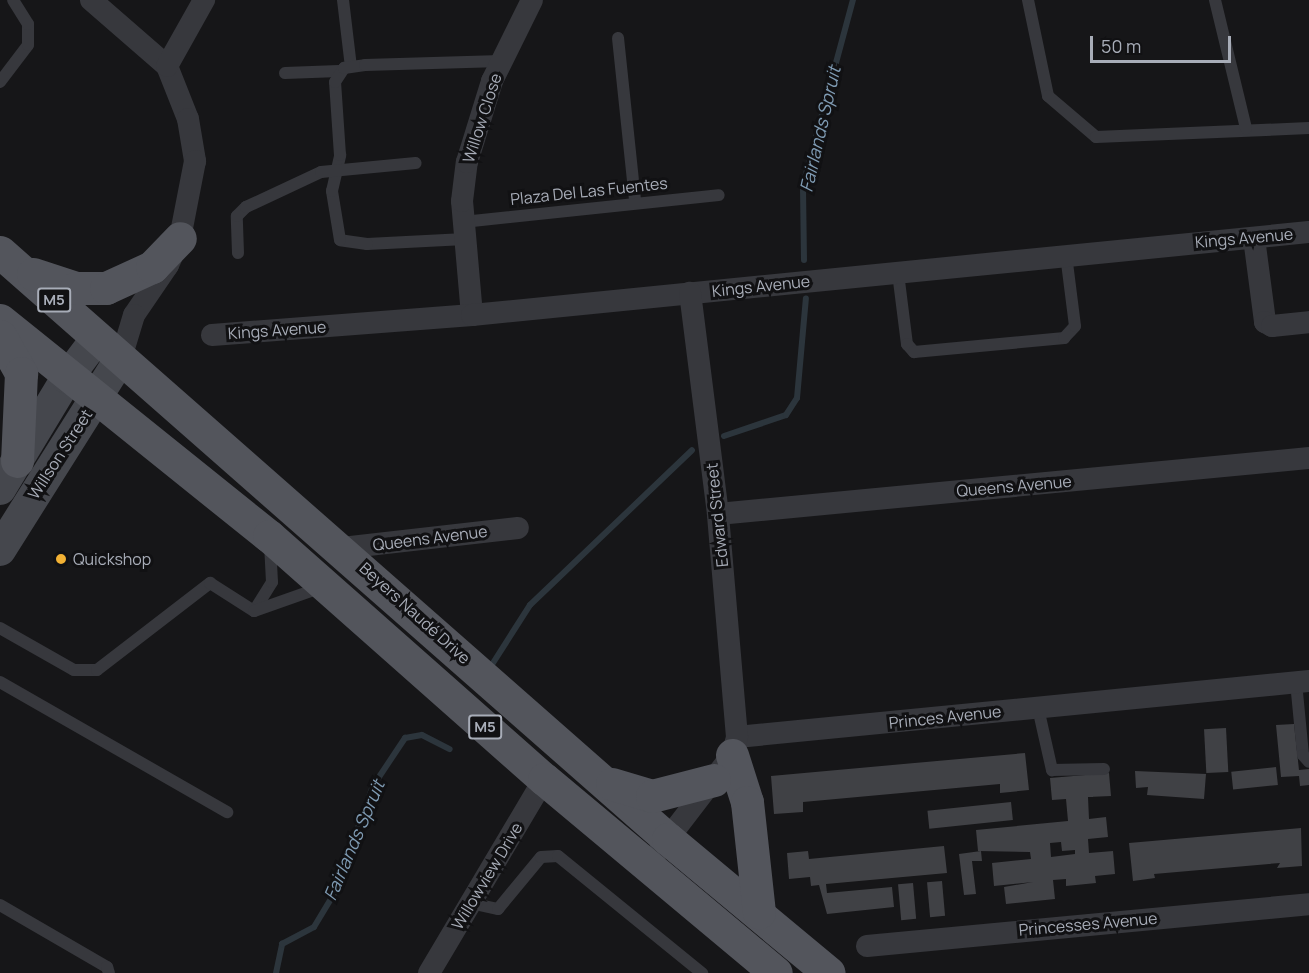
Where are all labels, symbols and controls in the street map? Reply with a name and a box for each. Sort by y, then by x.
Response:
scale bar [1093,24,1234,62]
text: 50 m [1101,34,1141,58]
water label: Fairlands Spruit [795,64,845,194]
street label: Willow Close [459,71,505,165]
street label: Plaza Del Las Fuentes [509,173,669,209]
street label: Kings Avenue [1194,224,1294,252]
street label: Kings Avenue [711,271,811,301]
road number: M5 [36,288,72,312]
street label: Kings Avenue [227,317,327,343]
street label: Willson Street [24,405,96,503]
street label: Edward Street [702,462,732,568]
street label: Queens Avenue [956,471,1072,501]
street label: Queens Avenue [372,521,488,555]
place label: Quickshop [73,549,151,569]
marker: Quickshop [54,552,68,566]
street label: Beyers Naudé Drive [356,558,474,668]
street label: Princes Avenue [888,702,1002,732]
road number: M5 [467,715,503,739]
water label: Fairlands Spruit [319,777,389,903]
street label: Willowview Drive [448,819,526,933]
street label: Princesses Avenue [1018,908,1158,940]

